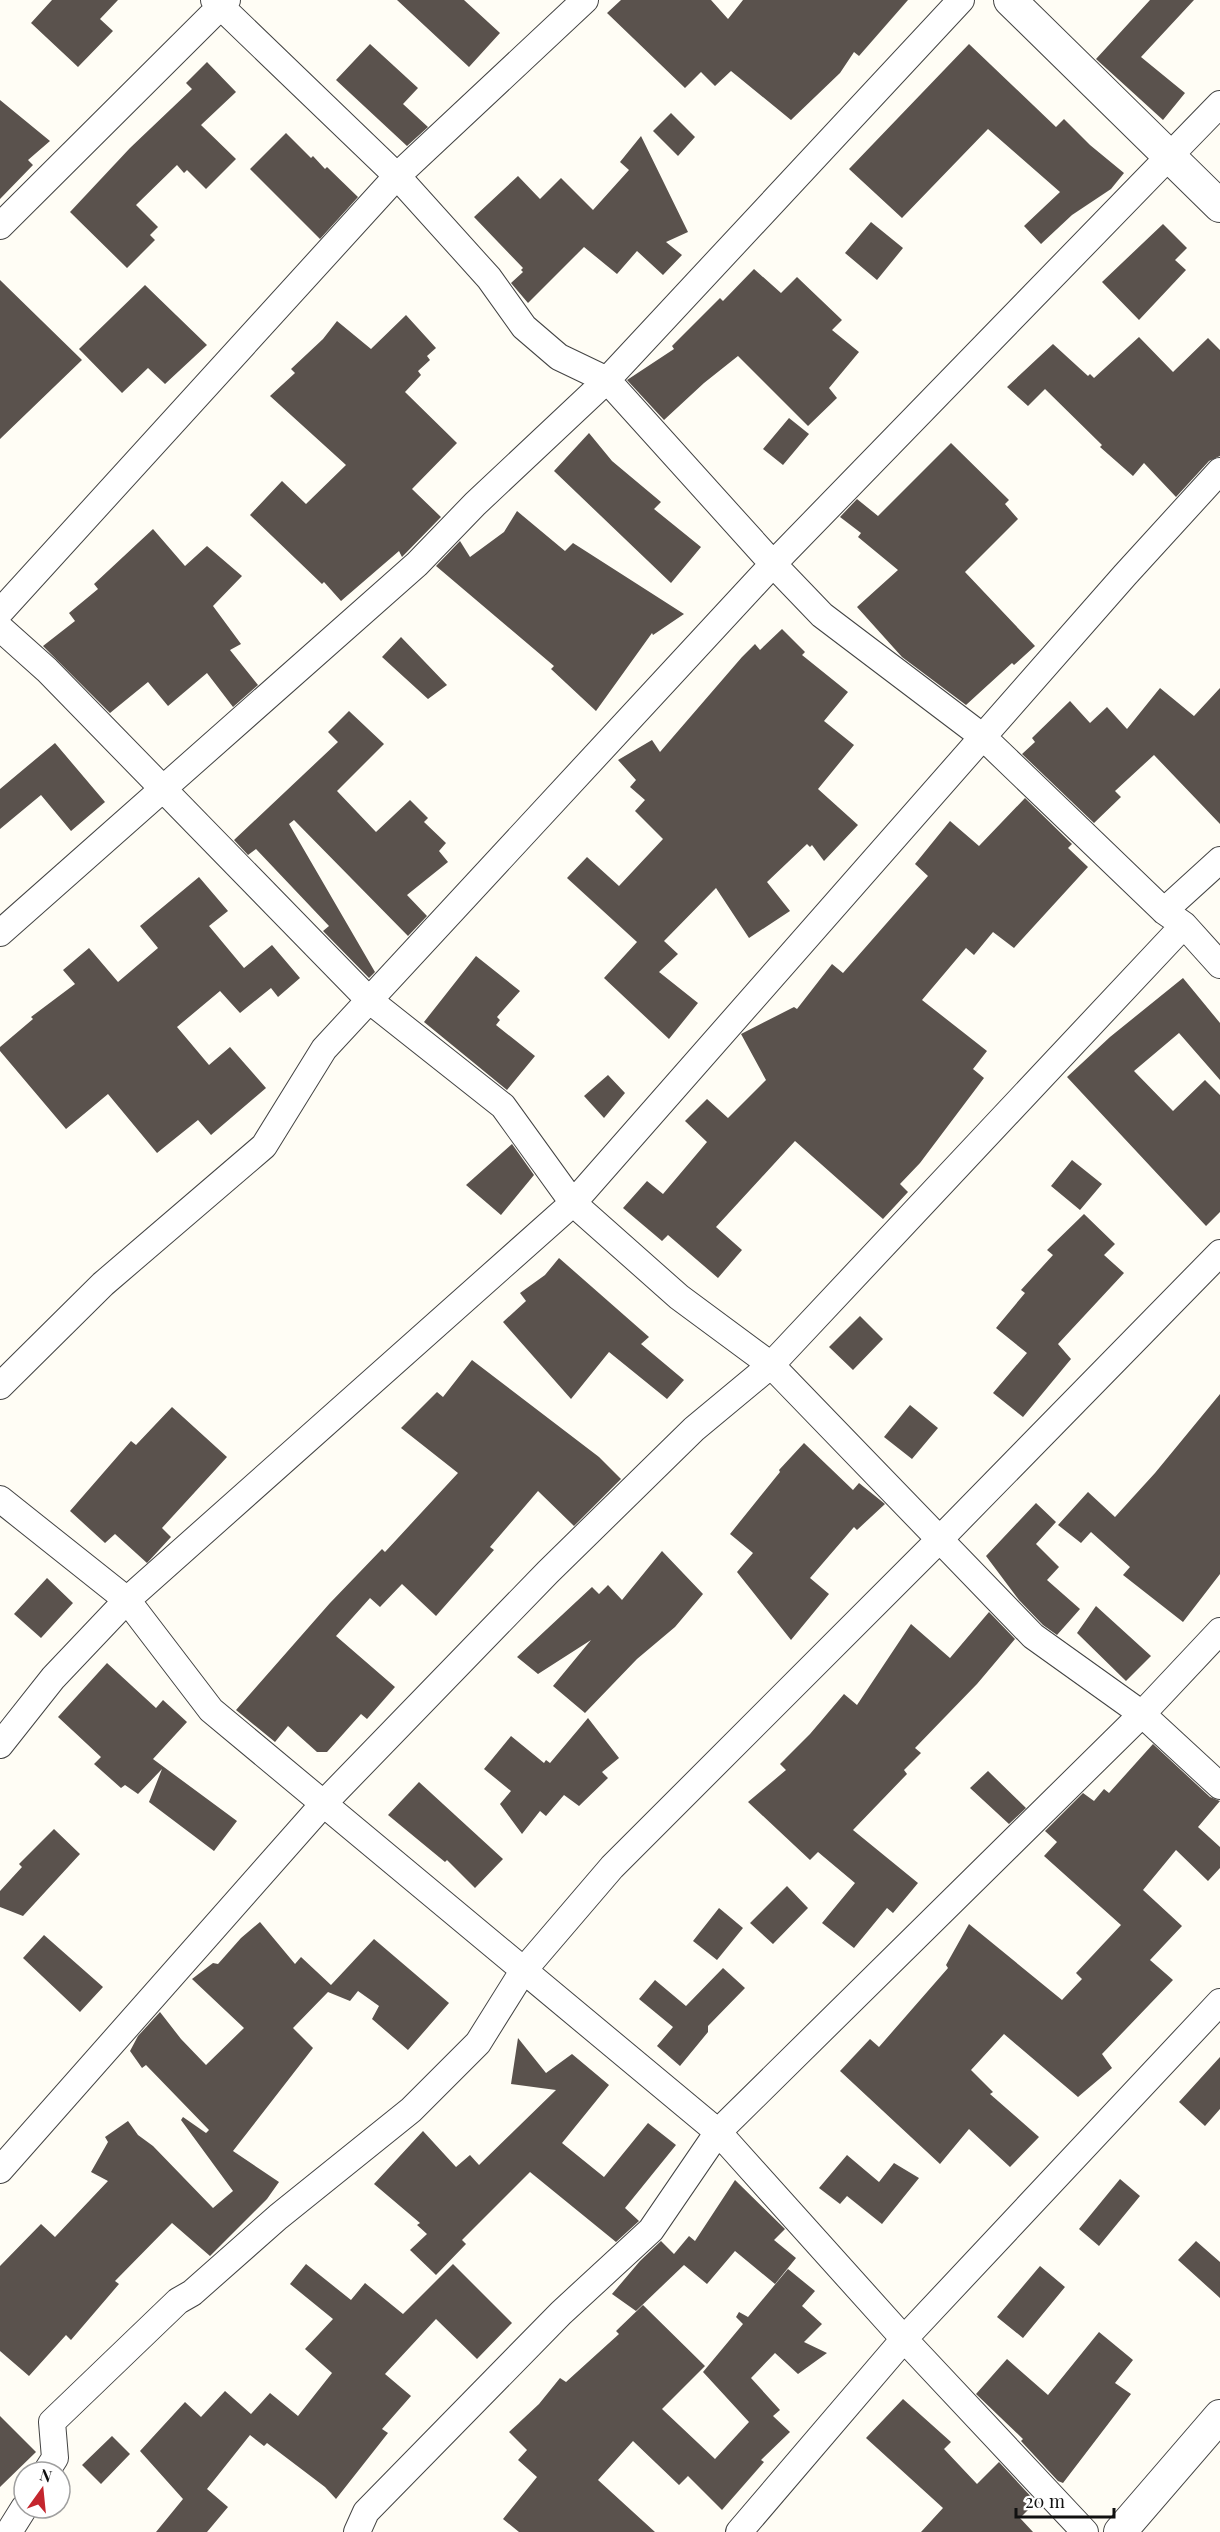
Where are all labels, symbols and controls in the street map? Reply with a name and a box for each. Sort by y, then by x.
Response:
north arrow [12,2460,72,2520]
text: N [38,2463,55,2487]
scale bar [1016,2481,1114,2519]
text: 20 m [1025,2489,1065,2513]

